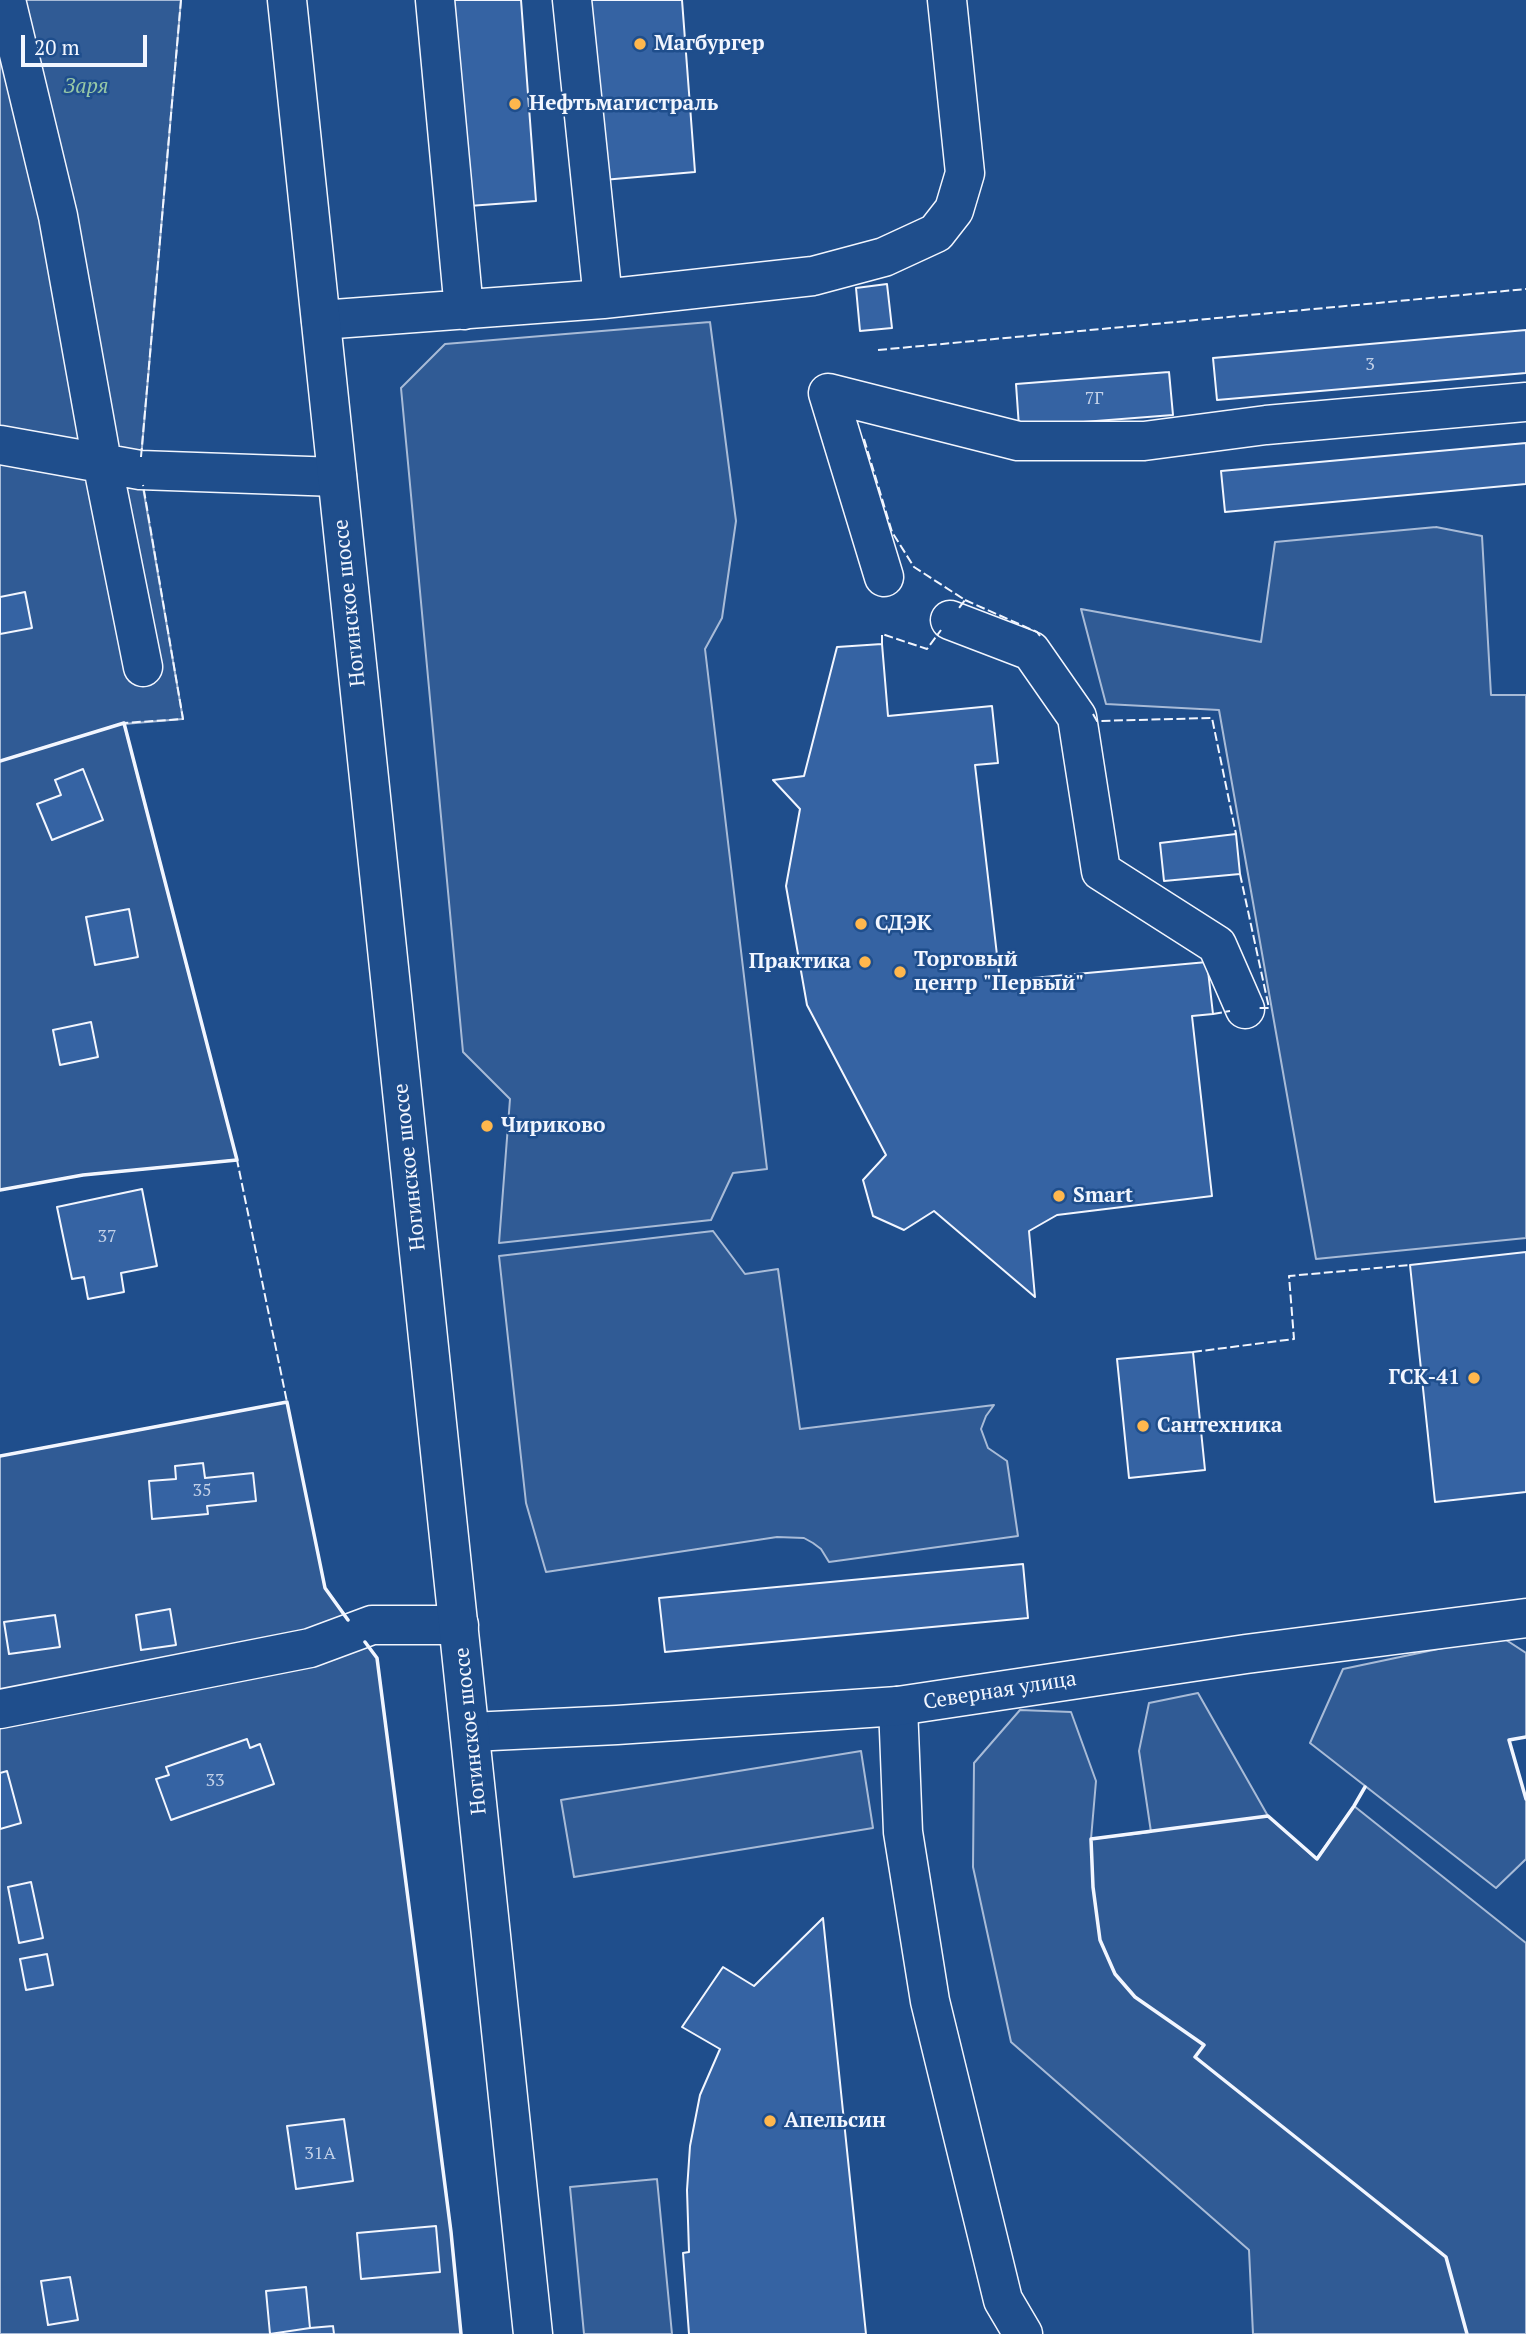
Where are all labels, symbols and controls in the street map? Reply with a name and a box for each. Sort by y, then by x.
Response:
scale bar [24,21,150,65]
place label: Магбургер [654,31,765,57]
text: 20 m [34,33,80,61]
marker: Магбургер [632,36,648,52]
park label: Заря [64,74,108,100]
place label: Нефтьмагистраль [529,91,718,117]
marker: Нефтьмагистраль [507,96,523,112]
house number: 3 [1365,354,1375,376]
house number: 7Г [1085,388,1103,410]
street label: Ногинское шоссе [329,518,371,688]
place label: СДЭК [875,911,932,937]
marker: СДЭК [853,916,869,932]
place label: Торговый центр "Первый" [914,947,1084,997]
place label: Практика [749,949,851,975]
marker: Практика [857,954,873,970]
marker: Торговый центр "Первый" [892,964,908,980]
street label: Ногинское шоссе [389,1082,431,1252]
place label: Чириково [501,1113,605,1139]
marker: Чириково [479,1118,495,1134]
place label: Smart [1073,1183,1133,1209]
marker: Smart [1051,1188,1067,1204]
house number: 37 [97,1226,117,1248]
place label: ГСК-41 [1388,1365,1460,1391]
marker: ГСК-41 [1466,1370,1482,1386]
place label: Сантехника [1157,1413,1282,1439]
marker: Сантехника [1135,1418,1151,1434]
house number: 35 [192,1480,212,1502]
street label: Ногинское шоссе [450,1646,492,1816]
street label: Северная улица [922,1666,1078,1716]
house number: 33 [205,1770,225,1792]
place label: Апельсин [784,2108,886,2134]
marker: Апельсин [762,2113,778,2129]
house number: 31А [304,2143,336,2165]

